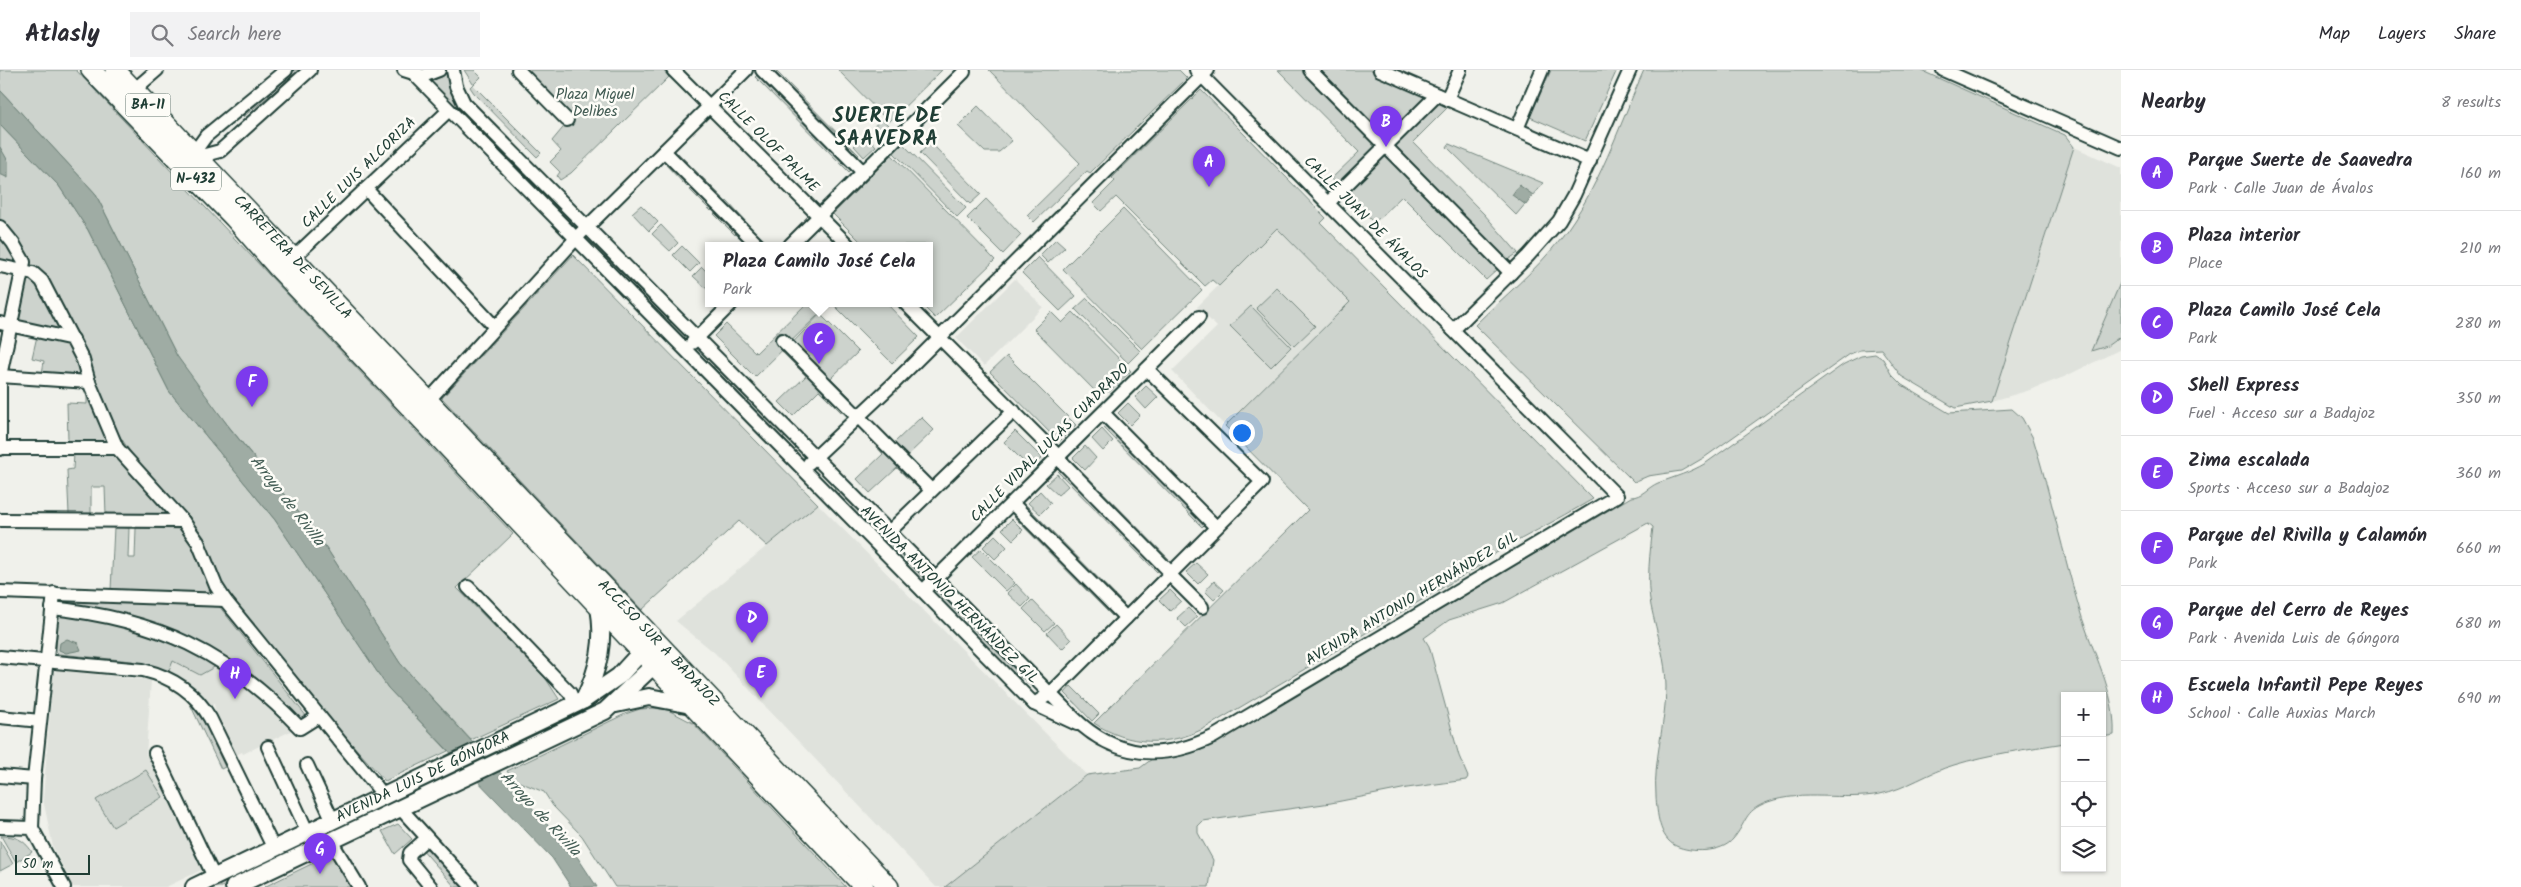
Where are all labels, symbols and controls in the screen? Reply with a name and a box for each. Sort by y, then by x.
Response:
search box [130,12,480,57]
text: Atlasly [25,15,100,54]
text: Search here [188,20,281,50]
text: Map [2319,20,2350,49]
text: Layers [2378,20,2426,49]
text: Share [2454,20,2496,49]
icon: search [148,21,176,49]
park label: Plaza Miguel Delibes [556,83,635,124]
street label: CALLE OLOF PALME [712,86,825,199]
text: Nearby [2141,86,2206,119]
text: 8 results [2441,90,2501,115]
road number: BA-11 [126,94,170,116]
district label: SUERTE DE SAAVEDRA [833,101,941,156]
pin: B [1370,106,1402,147]
street label: CALLE LUIS ALCORIZA [296,111,422,235]
pin: A [1193,146,1225,187]
text: Parque Suerte de Saavedra [2188,146,2413,176]
street label: CALLE JUAN DE ÁVALOS [1298,151,1432,285]
text: A [2152,161,2162,186]
text: 160 m [2460,161,2501,186]
road number: N-432 [171,168,221,190]
text: Park · Calle Juan de Ávalos [2188,176,2373,201]
street label: CARRETERA DE SEVILLA [227,189,358,325]
text: Plaza interior [2188,221,2300,251]
text: B [2152,236,2162,261]
text: 210 m [2460,236,2501,261]
popup [705,242,933,307]
text: Plaza Camilo José Cela [723,247,915,277]
text: Place [2188,251,2222,276]
text: Park [723,277,752,302]
text: Plaza Camilo José Cela [2188,296,2381,326]
text: C [2152,311,2162,336]
text: 280 m [2455,311,2501,336]
pin: C [803,323,835,364]
text: Park [2188,326,2217,351]
street label: CALLE VIDAL LUCAS CUADRADO [965,358,1135,528]
pin: F [236,366,268,407]
text: Shell Express [2188,371,2299,401]
text: D [2152,386,2162,411]
text: 350 m [2456,386,2501,411]
text: Fuel · Acceso sur a Badajoz [2188,401,2375,426]
your location [1229,420,1255,446]
text: Zima escalada [2188,446,2310,476]
water label: Arroyo de Rivilla [243,450,331,553]
text: E [2153,461,2161,486]
text: 360 m [2456,461,2501,486]
text: Sports · Acceso sur a Badajoz [2188,476,2390,501]
street label: AVENIDA ANTONIO HERNÁNDEZ GIL [854,500,1044,690]
text: Parque del Rivilla y Calamón [2188,521,2427,551]
street label: AVENIDA ANTONIO HERNÁNDEZ GIL [1301,526,1523,672]
text: F [2153,536,2161,561]
text: 660 m [2456,536,2501,561]
text: Park [2188,551,2217,576]
street label: ACCESO SUR A BADAJOZ [591,574,725,713]
text: Parque del Cerro de Reyes [2188,596,2409,626]
pin: D [736,602,768,643]
text: G [2152,611,2162,636]
text: 680 m [2455,611,2501,636]
text: Park · Avenida Luis de Góngora [2188,626,2400,651]
pin: E [745,657,777,698]
pin: H [219,658,251,699]
text: Escuela Infantil Pepe Reyes [2188,671,2423,701]
text: H [2152,686,2162,711]
text: 690 m [2457,686,2501,711]
map controls [2061,692,2106,872]
button: + [2061,692,2106,737]
text: School · Calle Auxias March [2188,701,2376,726]
street label: AVENIDA LUIS DE GÓNGORA [332,725,514,829]
button: − [2061,737,2106,782]
water label: Arroyo de Rivilla [494,765,587,864]
button: locate [2061,782,2106,827]
button: layers [2061,827,2106,872]
pin: G [304,833,336,874]
scale bar [15,852,90,875]
text: 50 m [22,853,53,875]

